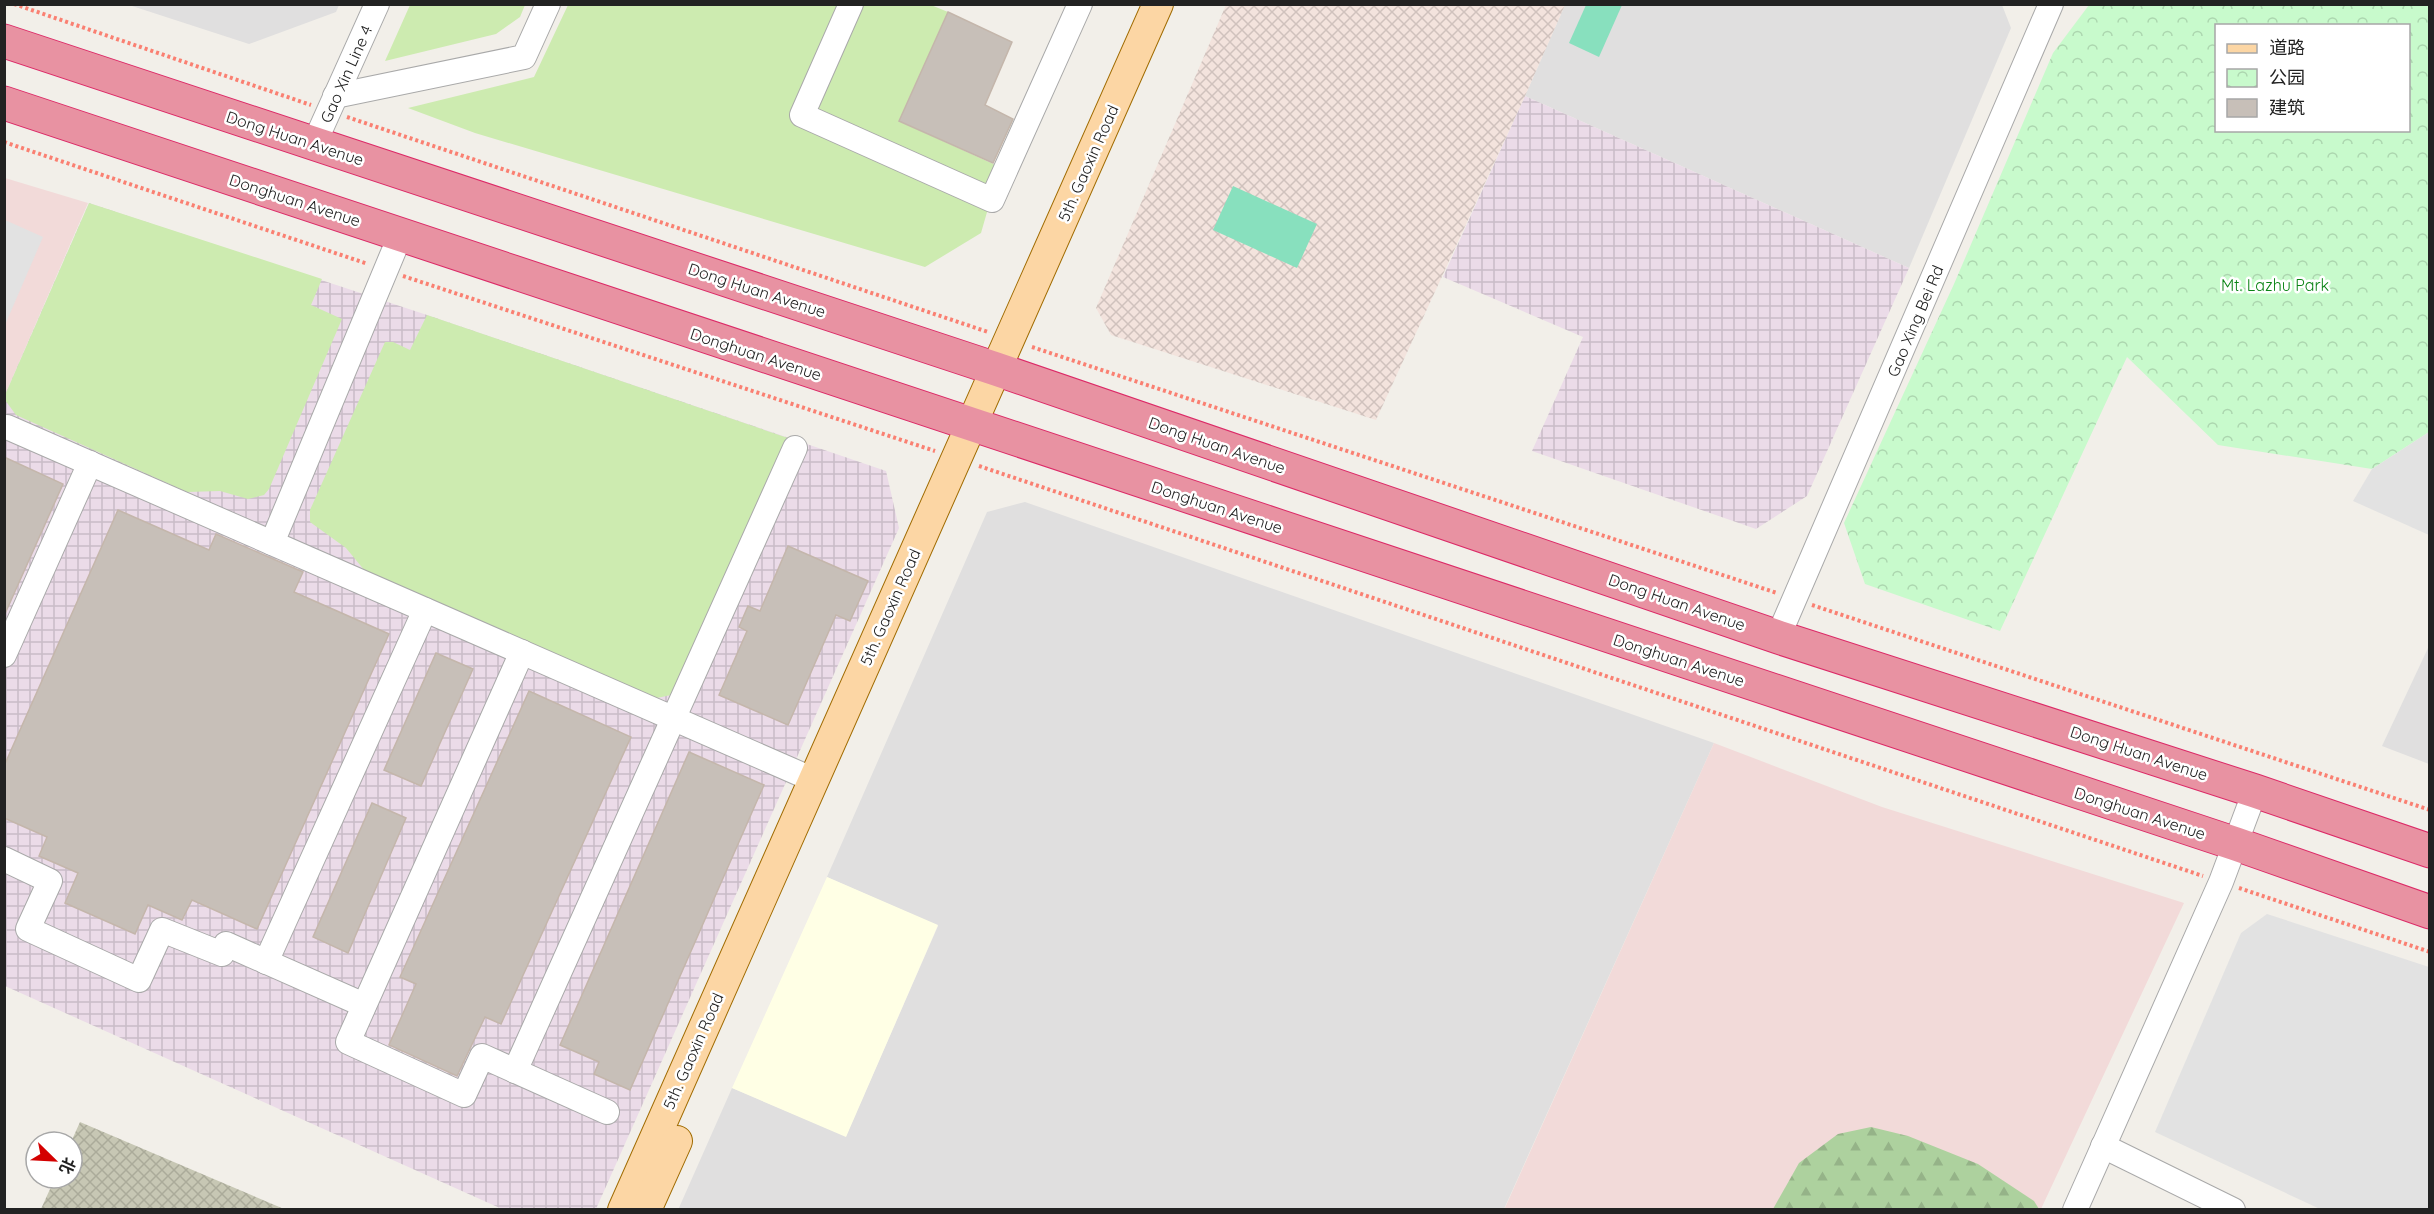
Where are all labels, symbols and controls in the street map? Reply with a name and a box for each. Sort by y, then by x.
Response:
street label: Gao Xin Line 4 [316,22,376,126]
legend [2215,24,2410,132]
text: 道路 [2269,36,2305,59]
text: 公园 [2269,66,2305,89]
text: 建筑 [2269,96,2305,119]
street label: 5th. Gaoxin Road [1053,102,1123,224]
street label: Dong Huan Avenue [224,106,366,170]
street label: Donghuan Avenue [227,169,363,231]
street label: Dong Huan Avenue [686,258,828,322]
street label: Gao Xing Bei Rd [1882,262,1948,380]
park label: Mt. Lazhu Park [2221,275,2329,295]
street label: Donghuan Avenue [688,323,824,385]
street label: Dong Huan Avenue [1146,412,1288,478]
street label: Donghuan Avenue [1149,476,1285,538]
street label: 5th. Gaoxin Road [855,546,925,668]
street label: Dong Huan Avenue [1606,569,1748,635]
street label: Donghuan Avenue [1611,629,1747,691]
street label: Dong Huan Avenue [2068,721,2210,785]
street label: Donghuan Avenue [2072,782,2208,844]
street label: 5th. Gaoxin Road [658,990,728,1112]
north arrow [24,1130,84,1190]
text: 北 [55,1155,80,1177]

